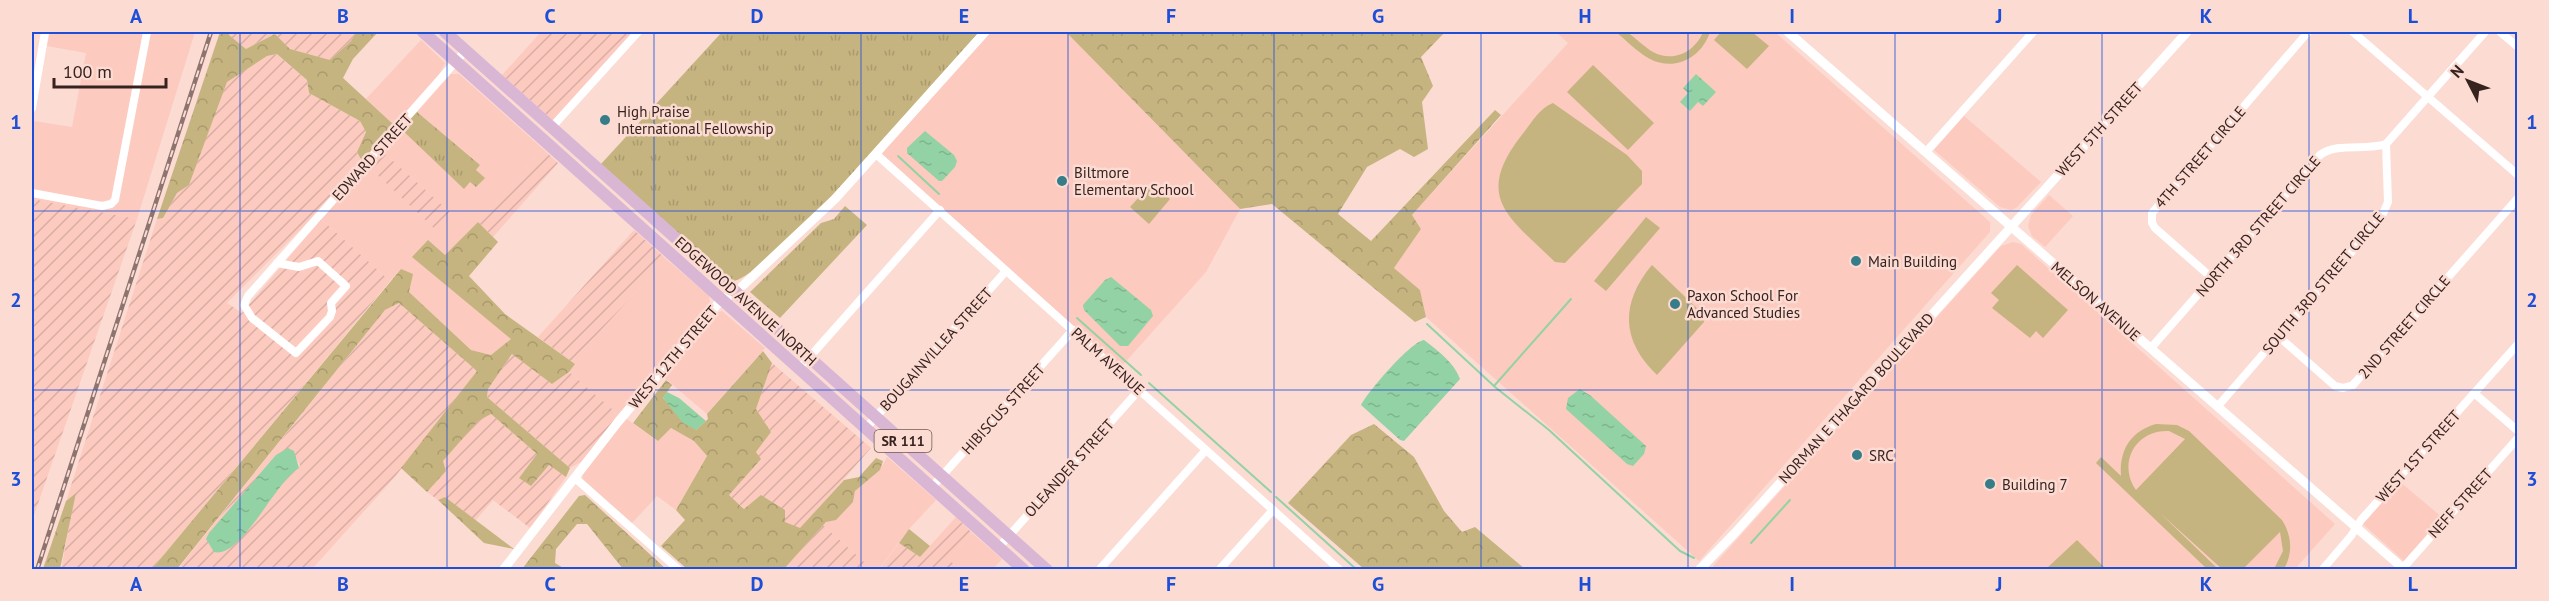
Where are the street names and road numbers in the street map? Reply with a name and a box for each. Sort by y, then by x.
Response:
street label: WEST 5TH STREET [2052,77,2147,180]
street label: 4TH STREET CIRCLE [2150,102,2250,212]
street label: EDWARD STREET [328,109,417,204]
street label: NORTH 3RD STREET CIRCLE [2192,152,2324,300]
street label: SOUTH 3RD STREET CIRCLE [2258,208,2388,358]
street label: EDGEWOOD AVENUE NORTH [671,232,821,370]
street label: MELSON AVENUE [2047,257,2145,345]
street label: 2ND STREET CIRCLE [2354,271,2454,383]
street label: BOUGAINVILLEA STREET [876,283,997,415]
street label: WEST 12TH STREET [624,301,722,412]
street label: NORMAN E THAGARD BOULEVARD [1774,309,1938,487]
street label: PALM AVENUE [1067,323,1149,399]
street label: HIBISCUS STREET [957,359,1049,458]
street label: WEST 1ST STREET [2372,405,2465,506]
street label: OLEANDER STREET [1020,415,1118,521]
road number: SR 111 [874,430,932,452]
street label: NEFF STREET [2424,464,2497,542]

